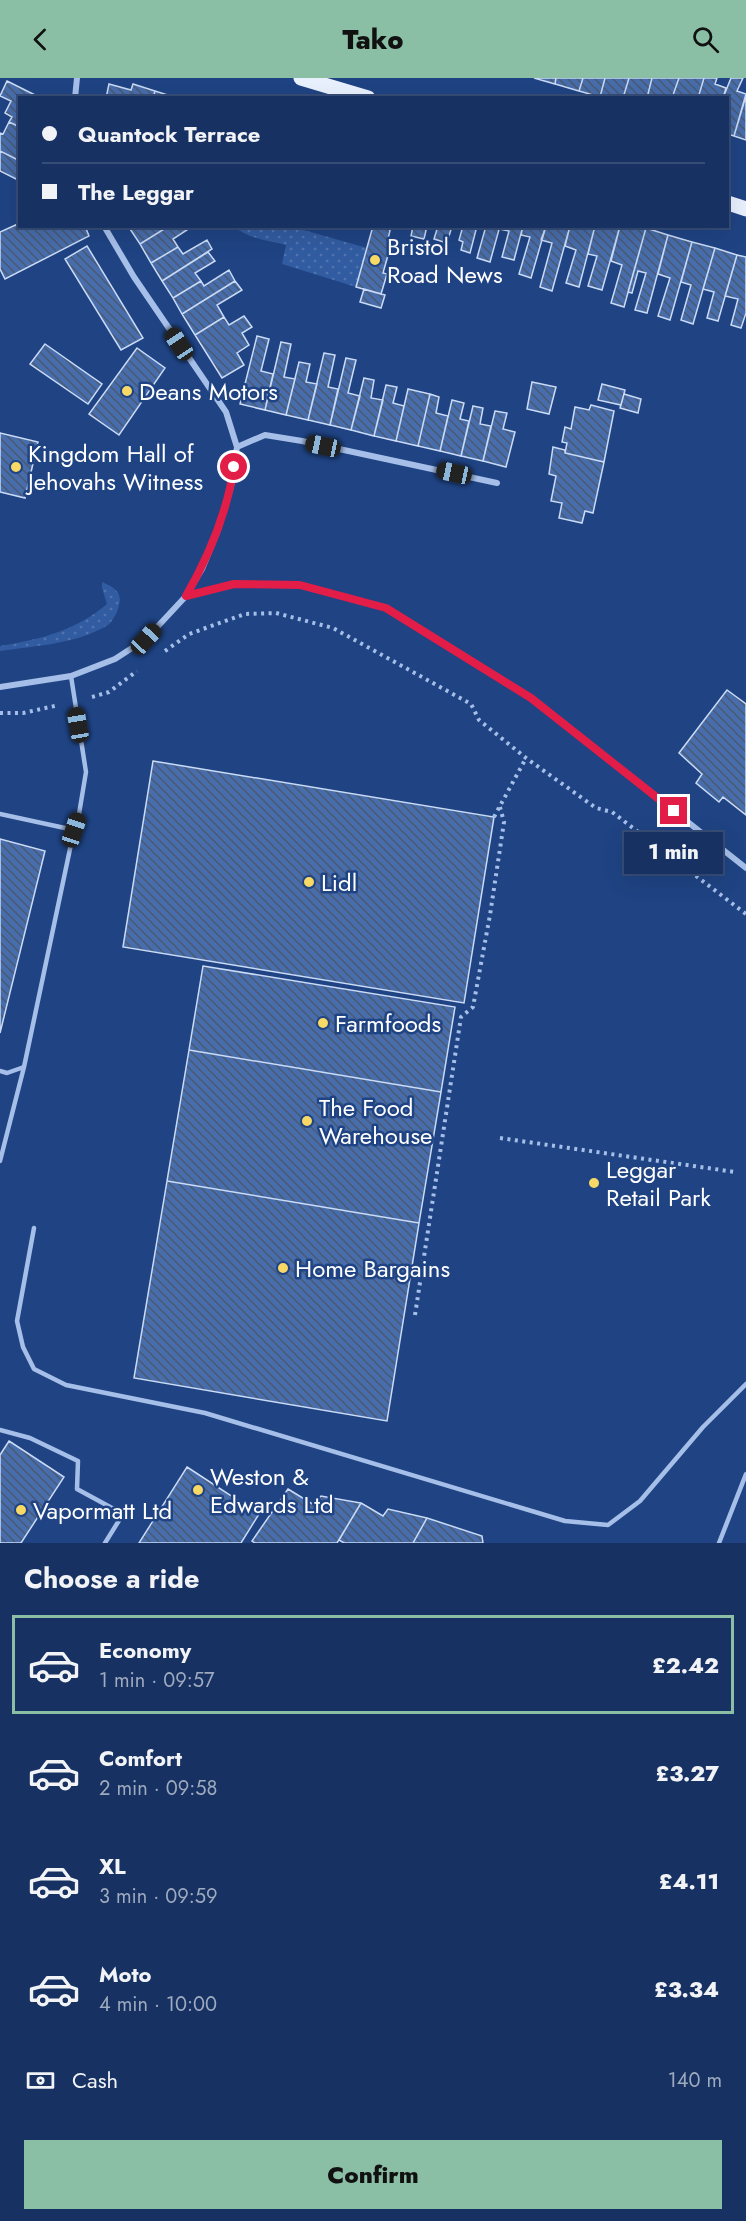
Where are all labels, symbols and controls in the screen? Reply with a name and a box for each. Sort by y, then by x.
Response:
text: Tako [343,20,403,59]
icon: back [24,23,57,56]
icon: search [689,23,722,56]
text: Quantock Terrace [78,118,260,150]
text: The Leggar [78,176,194,208]
place label: Bristol Road News [387,229,503,292]
marker: Bristol Road News [368,253,382,267]
car [161,324,197,364]
place label: Deans Motors [139,374,278,409]
marker: Deans Motors [120,384,134,398]
car [304,433,342,459]
place label: Kingdom Hall of Jehovahs Witness [25,436,203,499]
route start [220,453,247,480]
marker: Kingdom Hall of Jehovahs Witness [9,460,23,474]
car [435,460,473,486]
car [127,620,165,658]
car [66,706,90,744]
route end [660,797,687,824]
car [60,810,88,850]
callout: 1 min [624,832,724,874]
text: 1 min [648,838,699,867]
place label: Lidl [321,865,357,900]
marker: Lidl [302,875,316,889]
place label: Farmfoods [335,1006,441,1041]
marker: Farmfoods [316,1016,330,1030]
place label: The Food Warehouse [319,1090,432,1153]
marker: The Food Warehouse [300,1114,314,1128]
place label: Leggar Retail Park [606,1152,711,1215]
marker: Leggar Retail Park [587,1176,601,1190]
place label: Home Bargains [295,1251,450,1286]
marker: Home Bargains [276,1261,290,1275]
place label: Weston & Edwards Ltd [210,1459,334,1522]
marker: Weston & Edwards Ltd [191,1483,205,1497]
place label: Vapormatt Ltd [33,1493,172,1528]
marker: Vapormatt Ltd [14,1503,28,1517]
text: Choose a ride [24,1559,199,1598]
text: Economy [99,1634,191,1666]
icon: car [27,1638,81,1692]
text: £2.42 [652,1649,719,1681]
text: 1 min · 09:57 [99,1666,215,1695]
text: Comfort [99,1742,182,1774]
icon: car [27,1746,81,1800]
text: £3.27 [656,1757,719,1789]
text: 2 min · 09:58 [99,1774,217,1803]
text: XL [99,1850,126,1882]
icon: car [27,1854,81,1908]
text: £4.11 [659,1865,719,1897]
text: 3 min · 09:59 [99,1882,218,1911]
text: Moto [99,1958,152,1990]
icon: car [27,1962,81,2016]
text: £3.34 [654,1973,719,2005]
text: 4 min · 10:00 [99,1990,217,2019]
icon: cash [24,2064,57,2097]
text: Cash [72,2064,118,2096]
text: 140 m [668,2066,722,2095]
button: Confirm [24,2140,722,2209]

